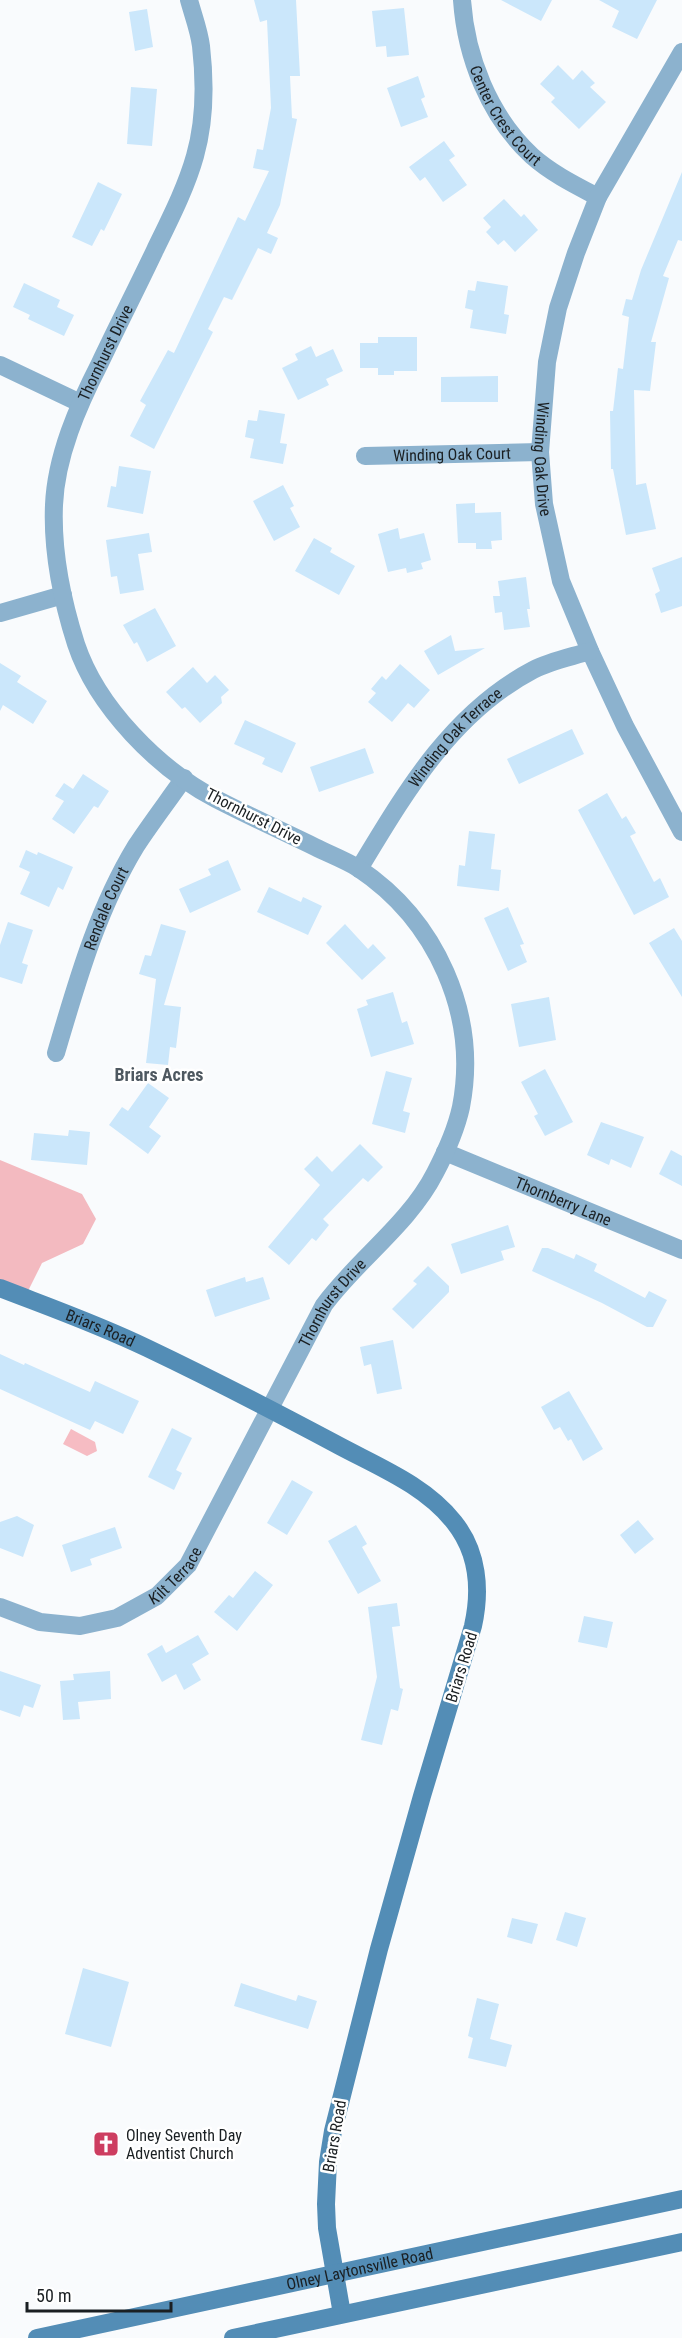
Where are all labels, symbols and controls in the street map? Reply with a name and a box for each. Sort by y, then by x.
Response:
street label: Center Crest Court [466,63,545,170]
street label: Thornhurst Drive [74,302,137,404]
street label: Winding Oak Drive [530,401,555,518]
street label: Winding Oak Court [393,444,511,465]
street label: Winding Oak Terrace [405,684,506,791]
street label: Thornhurst Drive [203,784,305,849]
street label: Rendale Court [80,863,133,953]
district label: Briars Acres [115,1064,203,1085]
street label: Thornberry Lane [512,1173,614,1230]
street label: Thornhurst Drive [295,1255,370,1350]
street label: Briars Road [63,1305,138,1351]
street label: Kilt Terrace [146,1544,206,1609]
street label: Briars Road [442,1630,481,1705]
street label: Briars Road [319,2099,350,2174]
place label: Olney Seventh Day Adventist Church [126,2126,242,2163]
church icon: Olney Seventh Day Adventist Church [91,2129,121,2159]
street label: Olney Laytonsville Road [285,2244,435,2294]
scale bar [27,2275,171,2313]
text: 50 m [36,2285,71,2306]

